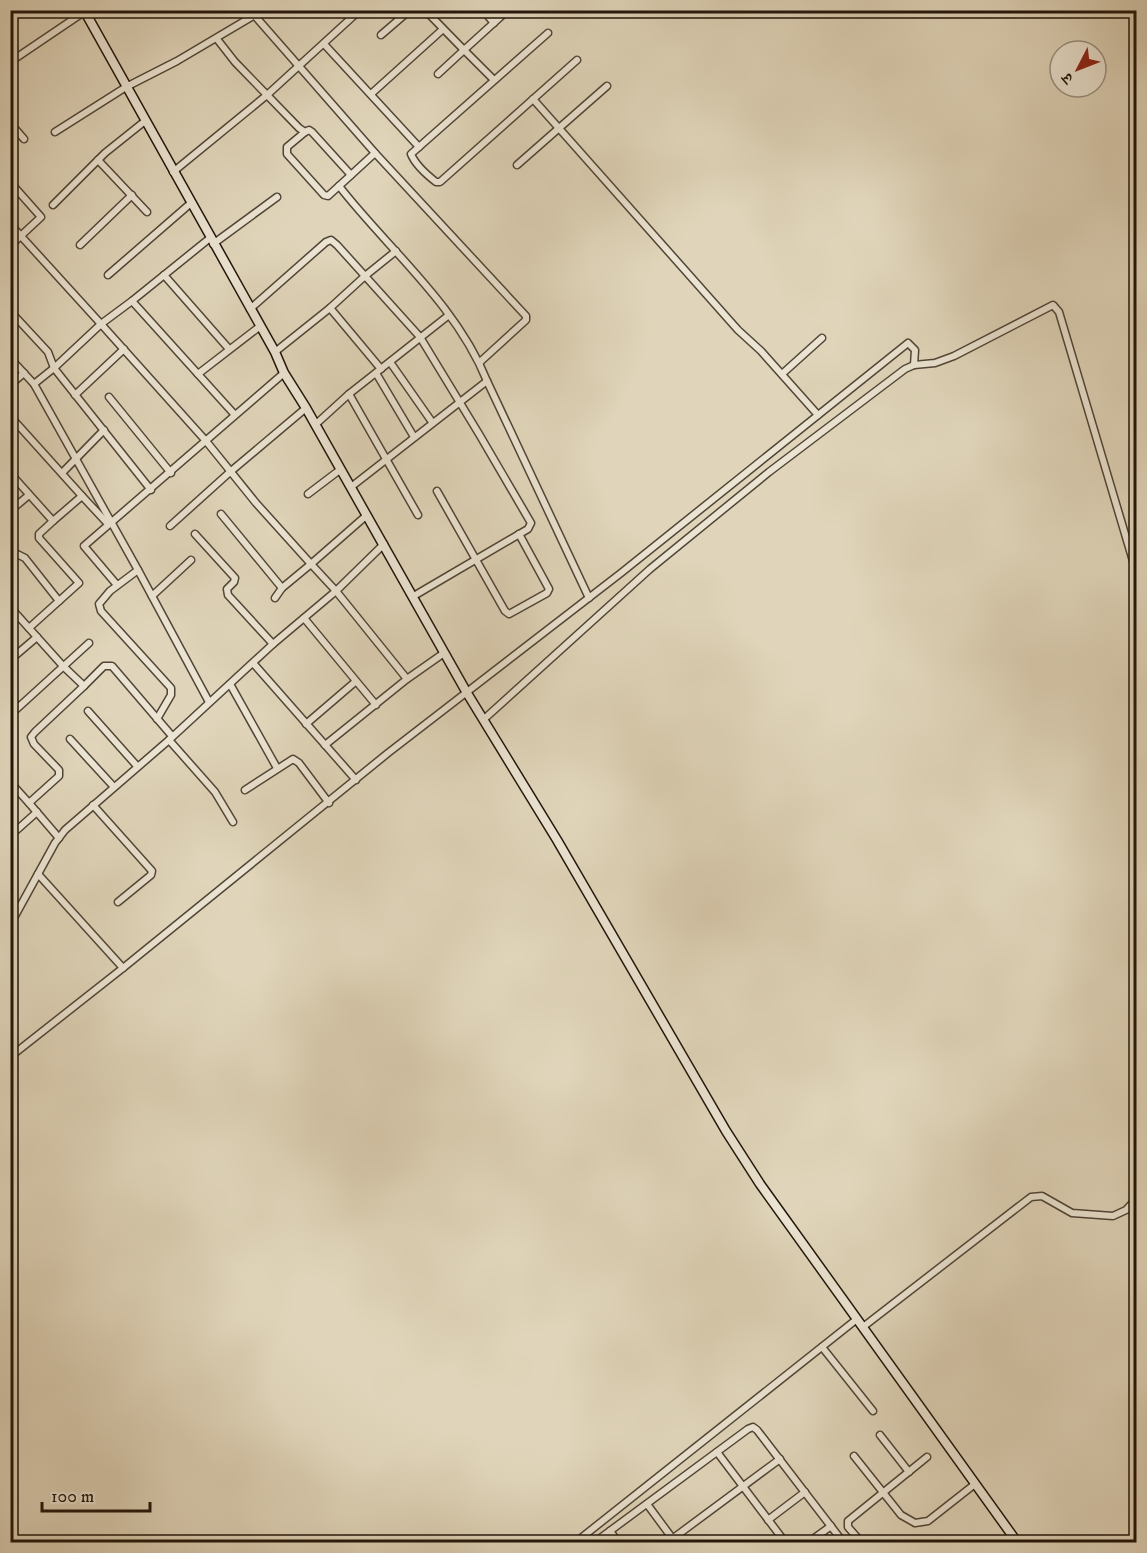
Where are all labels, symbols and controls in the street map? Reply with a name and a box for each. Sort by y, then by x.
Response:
north arrow [1048,39,1108,99]
text: उ [1056,67,1078,89]
scale bar [42,1475,150,1513]
text: 100 m [51,1486,94,1508]

